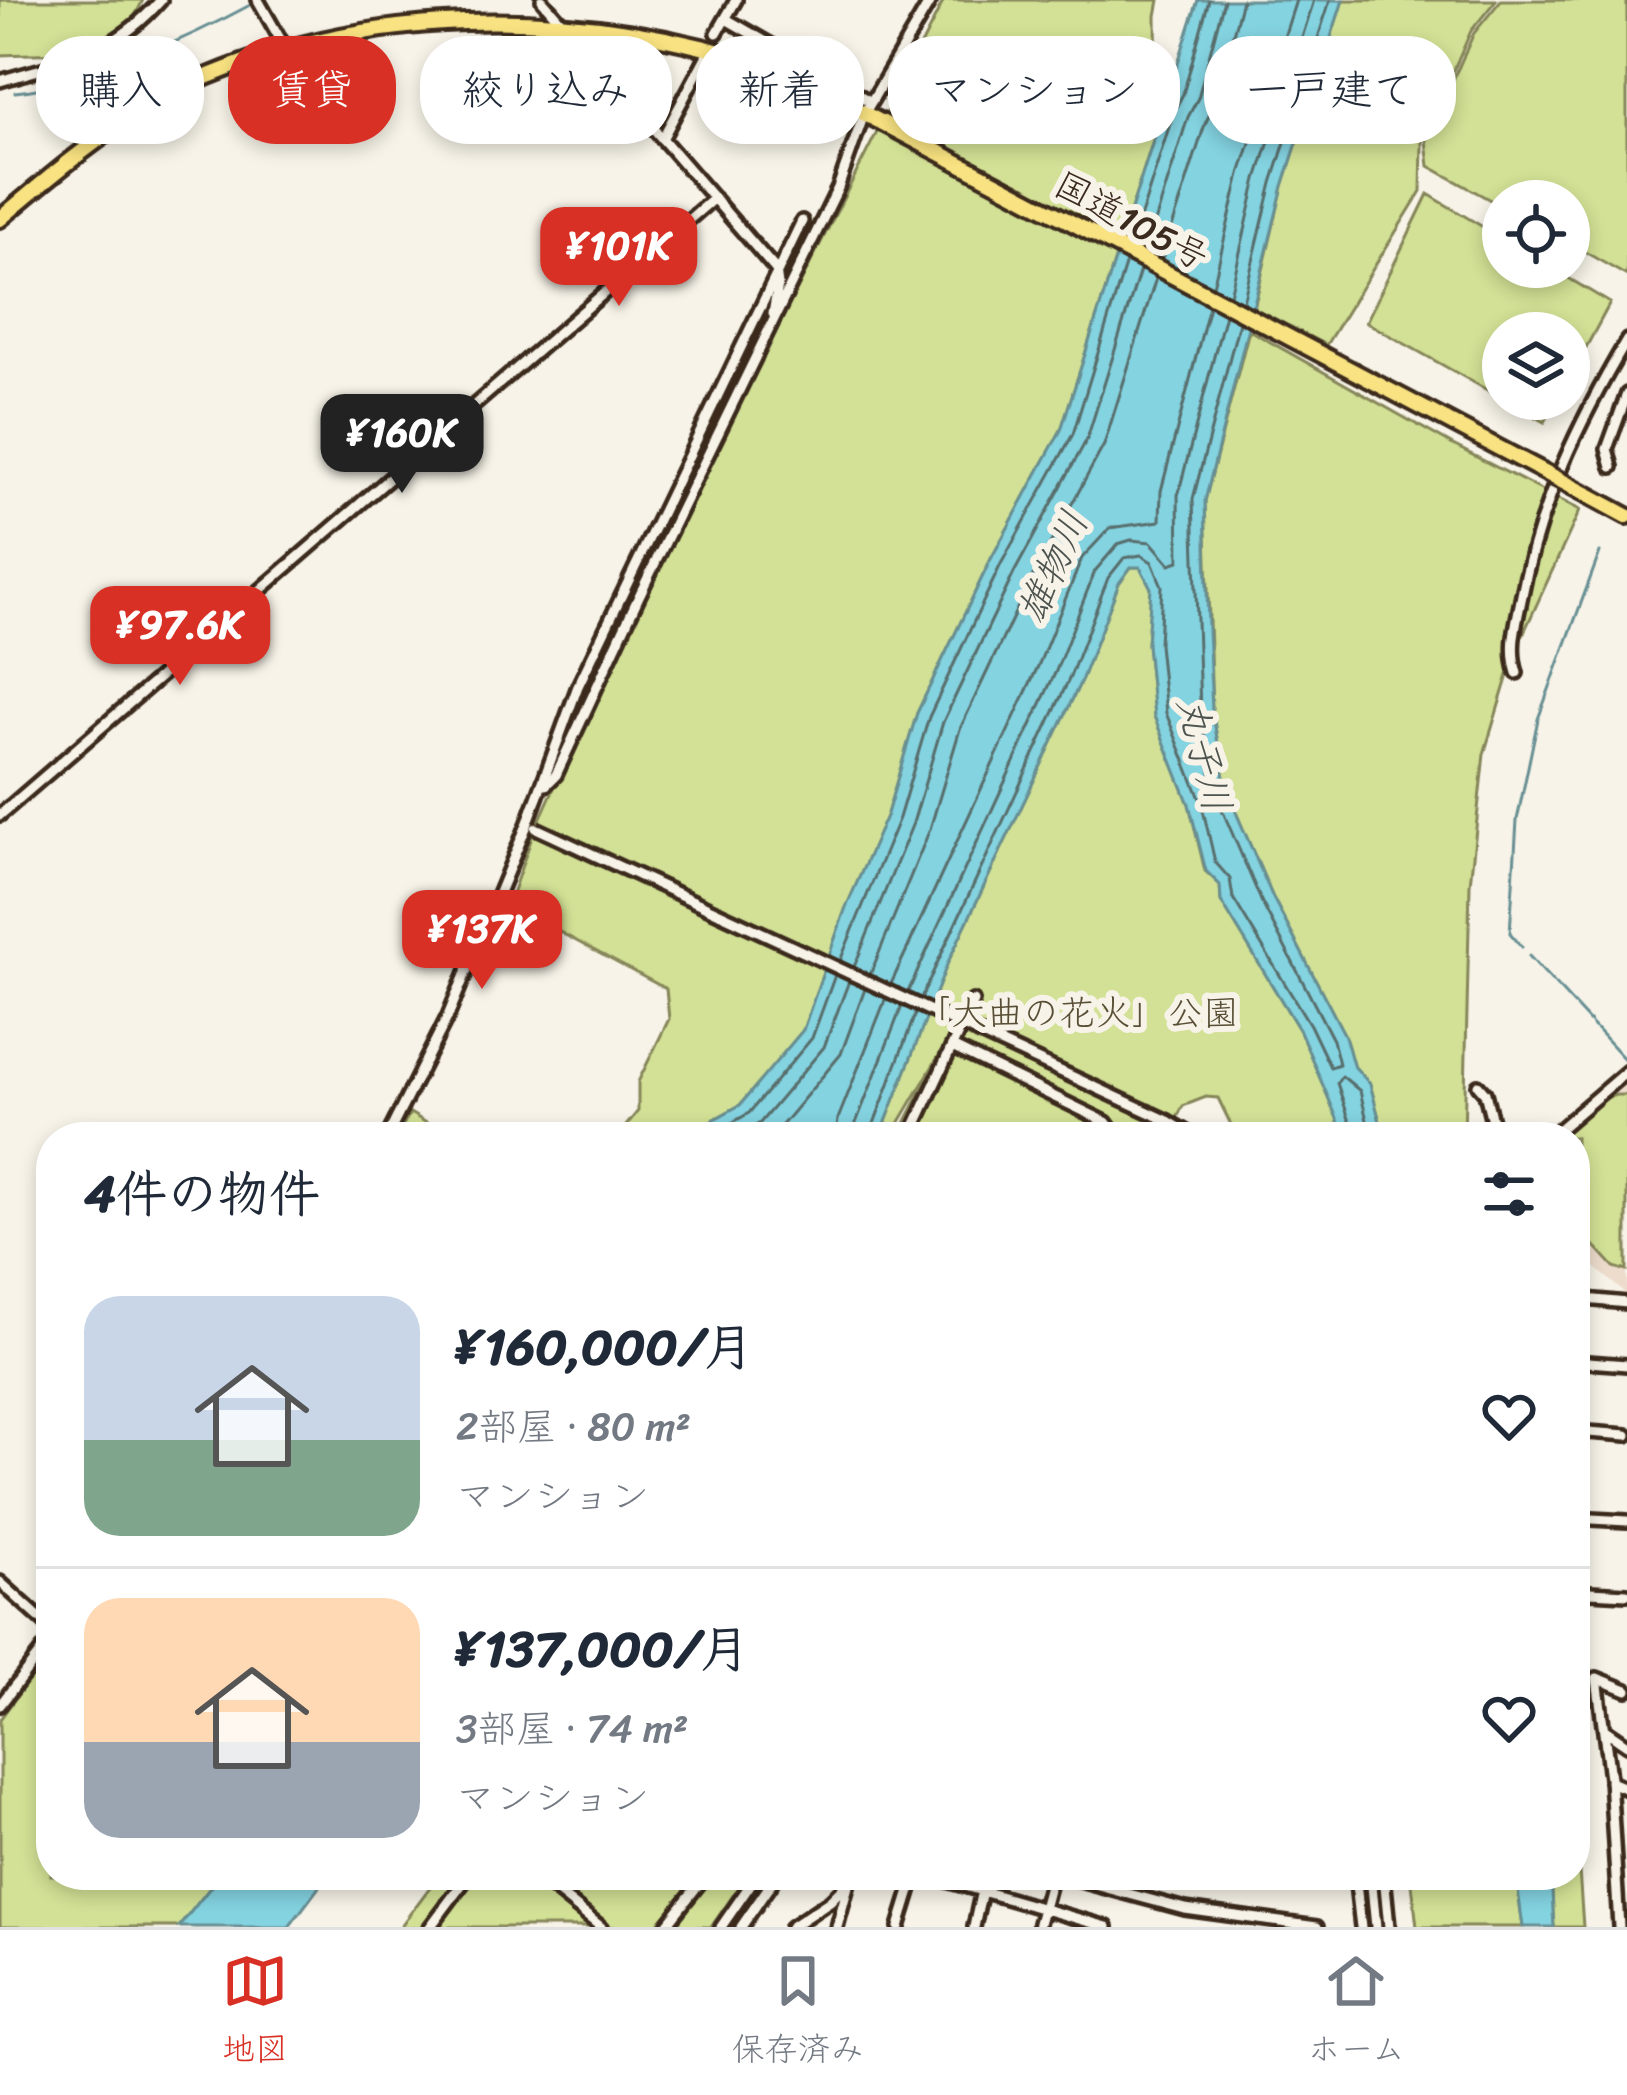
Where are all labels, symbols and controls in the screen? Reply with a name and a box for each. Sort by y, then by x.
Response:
chip: 購入 [36,36,204,144]
chip: 賃貸 [228,36,396,144]
chip: 絞り込み [420,36,672,144]
chip: 新着 [696,36,864,144]
chip: マンション [888,36,1180,144]
chip: 一戸建て [1204,36,1456,144]
street label: 国道105号 [1042,153,1221,289]
map controls [1482,180,1590,420]
button: locate [1482,180,1590,288]
pin: ¥101K [535,207,703,309]
text: ¥101K [567,211,671,280]
button: layers [1482,312,1590,420]
pin: ¥160K [318,394,486,496]
text: ¥160K [348,398,456,467]
water label: 雄物川 [997,499,1108,634]
pin: ¥97.6K [82,586,278,688]
text: ¥97.6K [117,590,243,659]
water label: 丸子川 [1157,689,1252,819]
pin: ¥137K [398,890,566,992]
text: ¥137K [429,894,535,963]
park label: 「大曲の花火」公園 [915,981,1239,1045]
text: 4件の物件 [84,1149,320,1239]
icon: filters [1476,1161,1542,1227]
text: ¥160,000/月 [456,1302,754,1392]
icon: home [180,1344,324,1488]
icon: heart [1476,1383,1542,1449]
text: 2部屋 · 80 m² [456,1392,691,1461]
text: マンション [456,1461,649,1530]
text: ¥137,000/月 [456,1604,750,1694]
icon: home [180,1646,324,1790]
icon: heart [1476,1685,1542,1751]
text: 3部屋 · 74 m² [456,1694,688,1763]
text: マンション [456,1763,649,1832]
tab: 地図 [222,1948,288,2078]
tab: 保存済み [732,1948,864,2078]
tab: ホーム [1307,1948,1405,2078]

